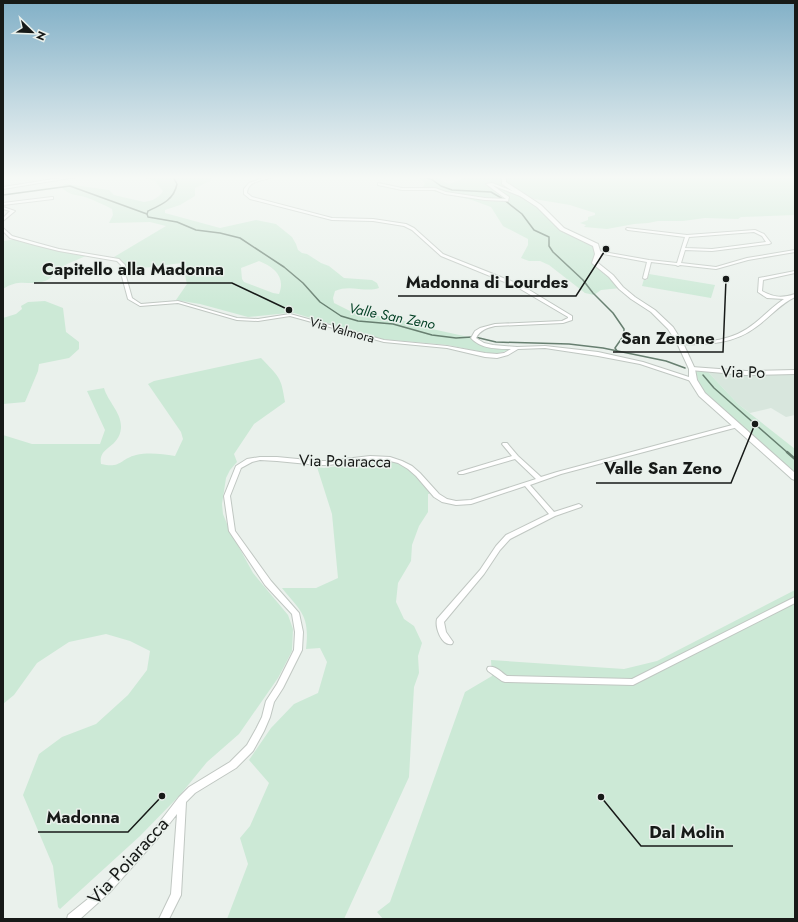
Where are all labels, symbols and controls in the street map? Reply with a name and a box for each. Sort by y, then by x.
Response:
north arrow [12,12,52,52]
text: N [32,29,50,43]
callout: Capitello alla Madonna [34,254,232,283]
text: Capitello alla Madonna [42,257,224,281]
callout: Madonna di Lourdes [398,267,576,296]
text: Madonna di Lourdes [406,270,569,294]
water label: Valle San Zeno [347,298,438,334]
street label: Via Valmora [307,312,377,348]
callout: San Zenone [613,323,723,352]
text: San Zenone [621,326,715,350]
street label: Via Po [721,360,766,384]
street label: Via Poiaracca [299,449,391,473]
callout: Valle San Zeno [596,454,731,483]
text: Valle San Zeno [603,456,722,480]
callout: Madonna [38,803,128,832]
text: Madonna [46,805,120,829]
street label: Via Poiaracca [81,811,175,911]
callout: Dal Molin [641,817,733,846]
text: Dal Molin [649,820,725,844]

